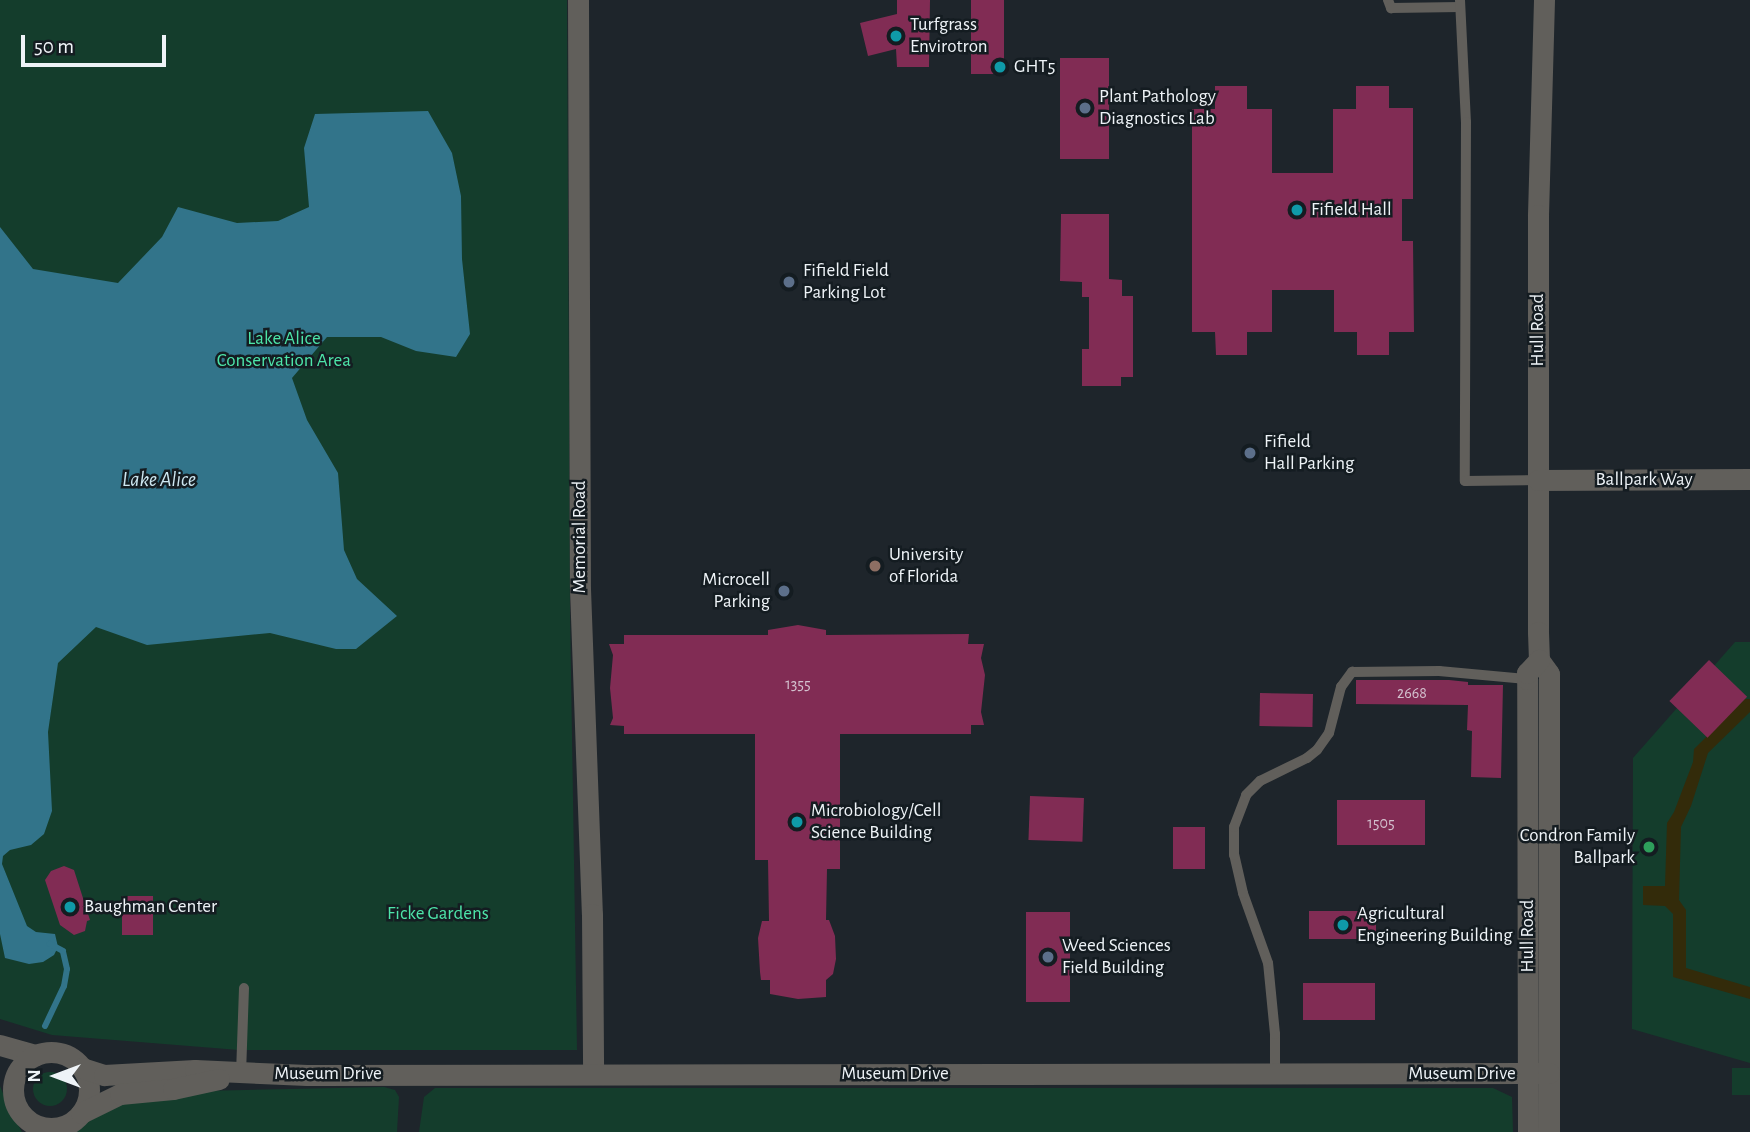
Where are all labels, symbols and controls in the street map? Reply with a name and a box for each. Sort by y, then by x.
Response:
place label: Turfgrass Envirotron [910,14,988,58]
scale bar [24,21,170,65]
marker: Turfgrass Envirotron [888,28,904,44]
text: 50 m [34,36,74,57]
place label: GHT5 [1014,56,1055,78]
marker: GHT5 [992,59,1008,75]
place label: Plant Pathology Diagnostics Lab [1099,86,1216,130]
marker: Plant Pathology Diagnostics Lab [1077,100,1093,116]
place label: Fifield Hall [1311,199,1392,221]
marker: Fifield Hall [1289,202,1305,218]
place label: Fifield Field Parking Lot [803,260,889,304]
marker: Fifield Field Parking Lot [781,274,797,290]
street label: Hull Road [1527,294,1549,366]
park label: Lake Alice Conservation Area [217,328,351,372]
place label: Fifield Hall Parking [1264,431,1354,475]
marker: Fifield Hall Parking [1242,445,1258,461]
water label: Lake Alice [122,467,196,493]
street label: Ballpark Way [1595,469,1693,491]
street label: Memorial Road [569,481,591,593]
place label: University of Florida [889,544,963,588]
marker: University of Florida [867,558,883,574]
place label: Microcell Parking [702,569,770,613]
marker: Microcell Parking [776,583,792,599]
house number: 1355 [785,674,811,694]
house number: 2668 [1397,683,1427,703]
place label: Microbiology/Cell Science Building [811,800,941,844]
house number: 1505 [1367,813,1395,833]
marker: Microbiology/Cell Science Building [789,814,805,830]
place label: Condron Family Ballpark [1520,825,1635,869]
marker: Condron Family Ballpark [1641,839,1657,855]
place label: Baughman Center [84,896,217,918]
marker: Baughman Center [62,899,78,915]
street label: Hull Road [1517,900,1539,972]
park label: Ficke Gardens [387,903,489,925]
place label: Agricultural Engineering Building [1357,903,1513,947]
marker: Agricultural Engineering Building [1335,917,1351,933]
place label: Weed Sciences Field Building [1062,935,1171,979]
marker: Weed Sciences Field Building [1040,949,1056,965]
north arrow [21,1041,91,1111]
street label: Museum Drive [274,1063,382,1085]
street label: Museum Drive [841,1063,949,1085]
street label: Museum Drive [1408,1063,1516,1085]
text: N [25,1069,44,1083]

